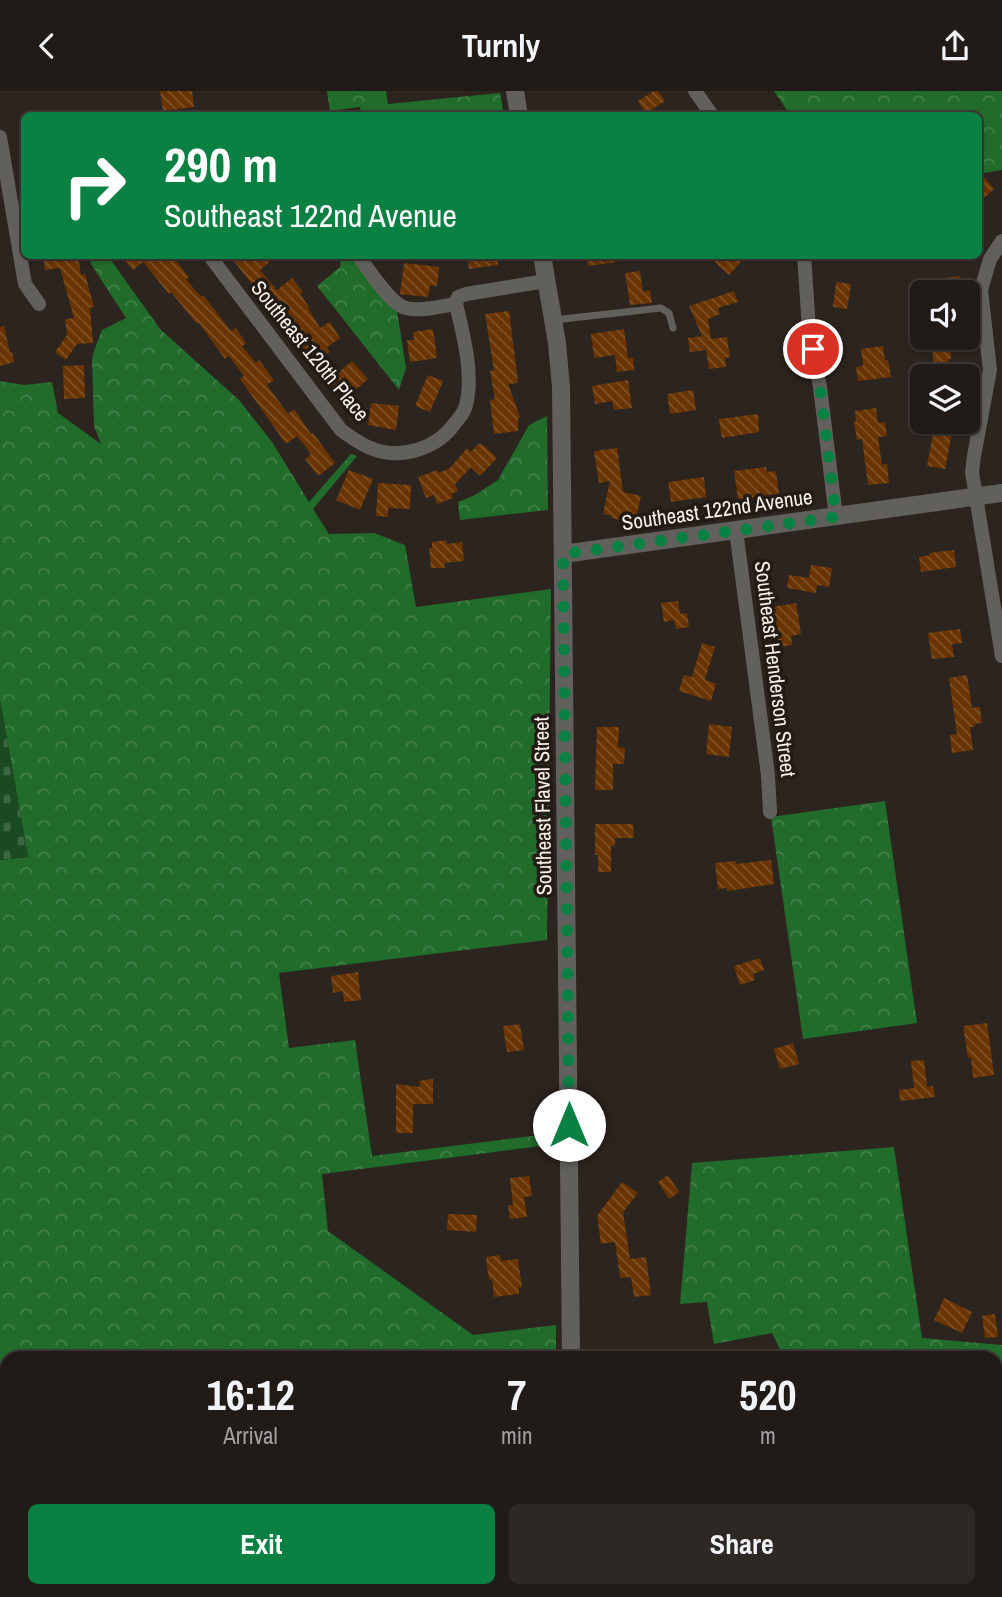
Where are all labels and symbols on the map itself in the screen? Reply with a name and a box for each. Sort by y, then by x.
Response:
street label: Southeast 120th Place [245,274,376,427]
pin [783,319,843,379]
street label: Southeast 122nd Avenue [620,482,814,537]
street label: Southeast Henderson Street [748,559,803,779]
street label: Southeast Flavel Street [526,716,559,896]
position arrow [532,1088,606,1162]

